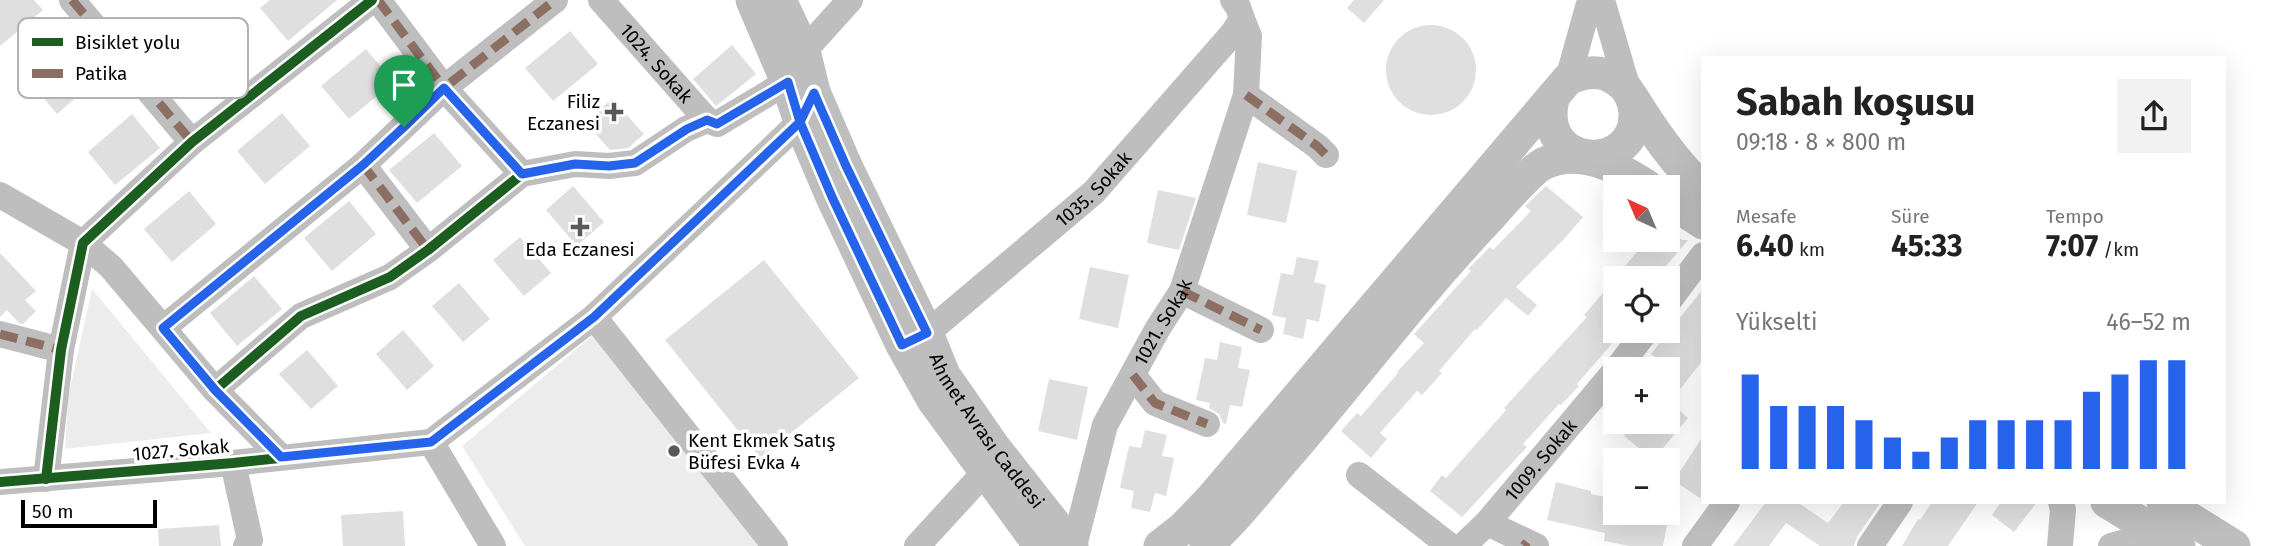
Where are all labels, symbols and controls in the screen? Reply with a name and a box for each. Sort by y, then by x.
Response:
legend [18,18,248,98]
street label: 1024. Sokak [615,19,698,108]
text: Bisiklet yolu [75,31,181,54]
pin [374,55,434,127]
text: Patika [75,62,127,85]
icon: arrive [385,66,423,104]
text: Sabah koşusu [1736,79,1975,125]
button: share [2117,79,2191,153]
place label: Filiz Eczanesi [527,90,600,135]
marker: Filiz Eczanesi [606,104,622,120]
text: 09:18 · 8 × 800 m [1736,128,1906,156]
street label: 1035. Sokak [1050,146,1136,231]
north arrow [1603,175,1680,252]
map controls [1603,175,1680,525]
text: Mesafe [1736,205,1797,228]
text: Süre [1891,205,1930,228]
text: Tempo [2046,205,2104,228]
marker: Eda Eczanesi [572,219,588,235]
text: 6.40 [1736,228,1794,264]
text: 45:33 [1891,228,1963,264]
text: 7:07 [2046,228,2098,264]
place label: Eda Eczanesi [525,238,635,261]
text: km [1794,238,1825,261]
text: /km [2098,238,2139,261]
button: locate [1603,266,1680,343]
street label: 1021. Sokak [1128,276,1197,369]
text: Yükselti [1736,308,1817,336]
text: 46–52 m [2106,308,2191,336]
street label: Ahmet Avrası Caddesi [925,350,1049,513]
button: + [1603,357,1680,434]
street label: 1009. Sokak [1499,414,1581,505]
place label: Kent Ekmek Satış Büfesi Evka 4 [688,429,836,474]
street label: 1027. Sokak [132,434,230,466]
marker: Kent Ekmek Satış Büfesi Evka 4 [666,443,682,459]
button: − [1603,448,1680,525]
scale bar [21,497,158,529]
text: 50 m [32,500,73,523]

